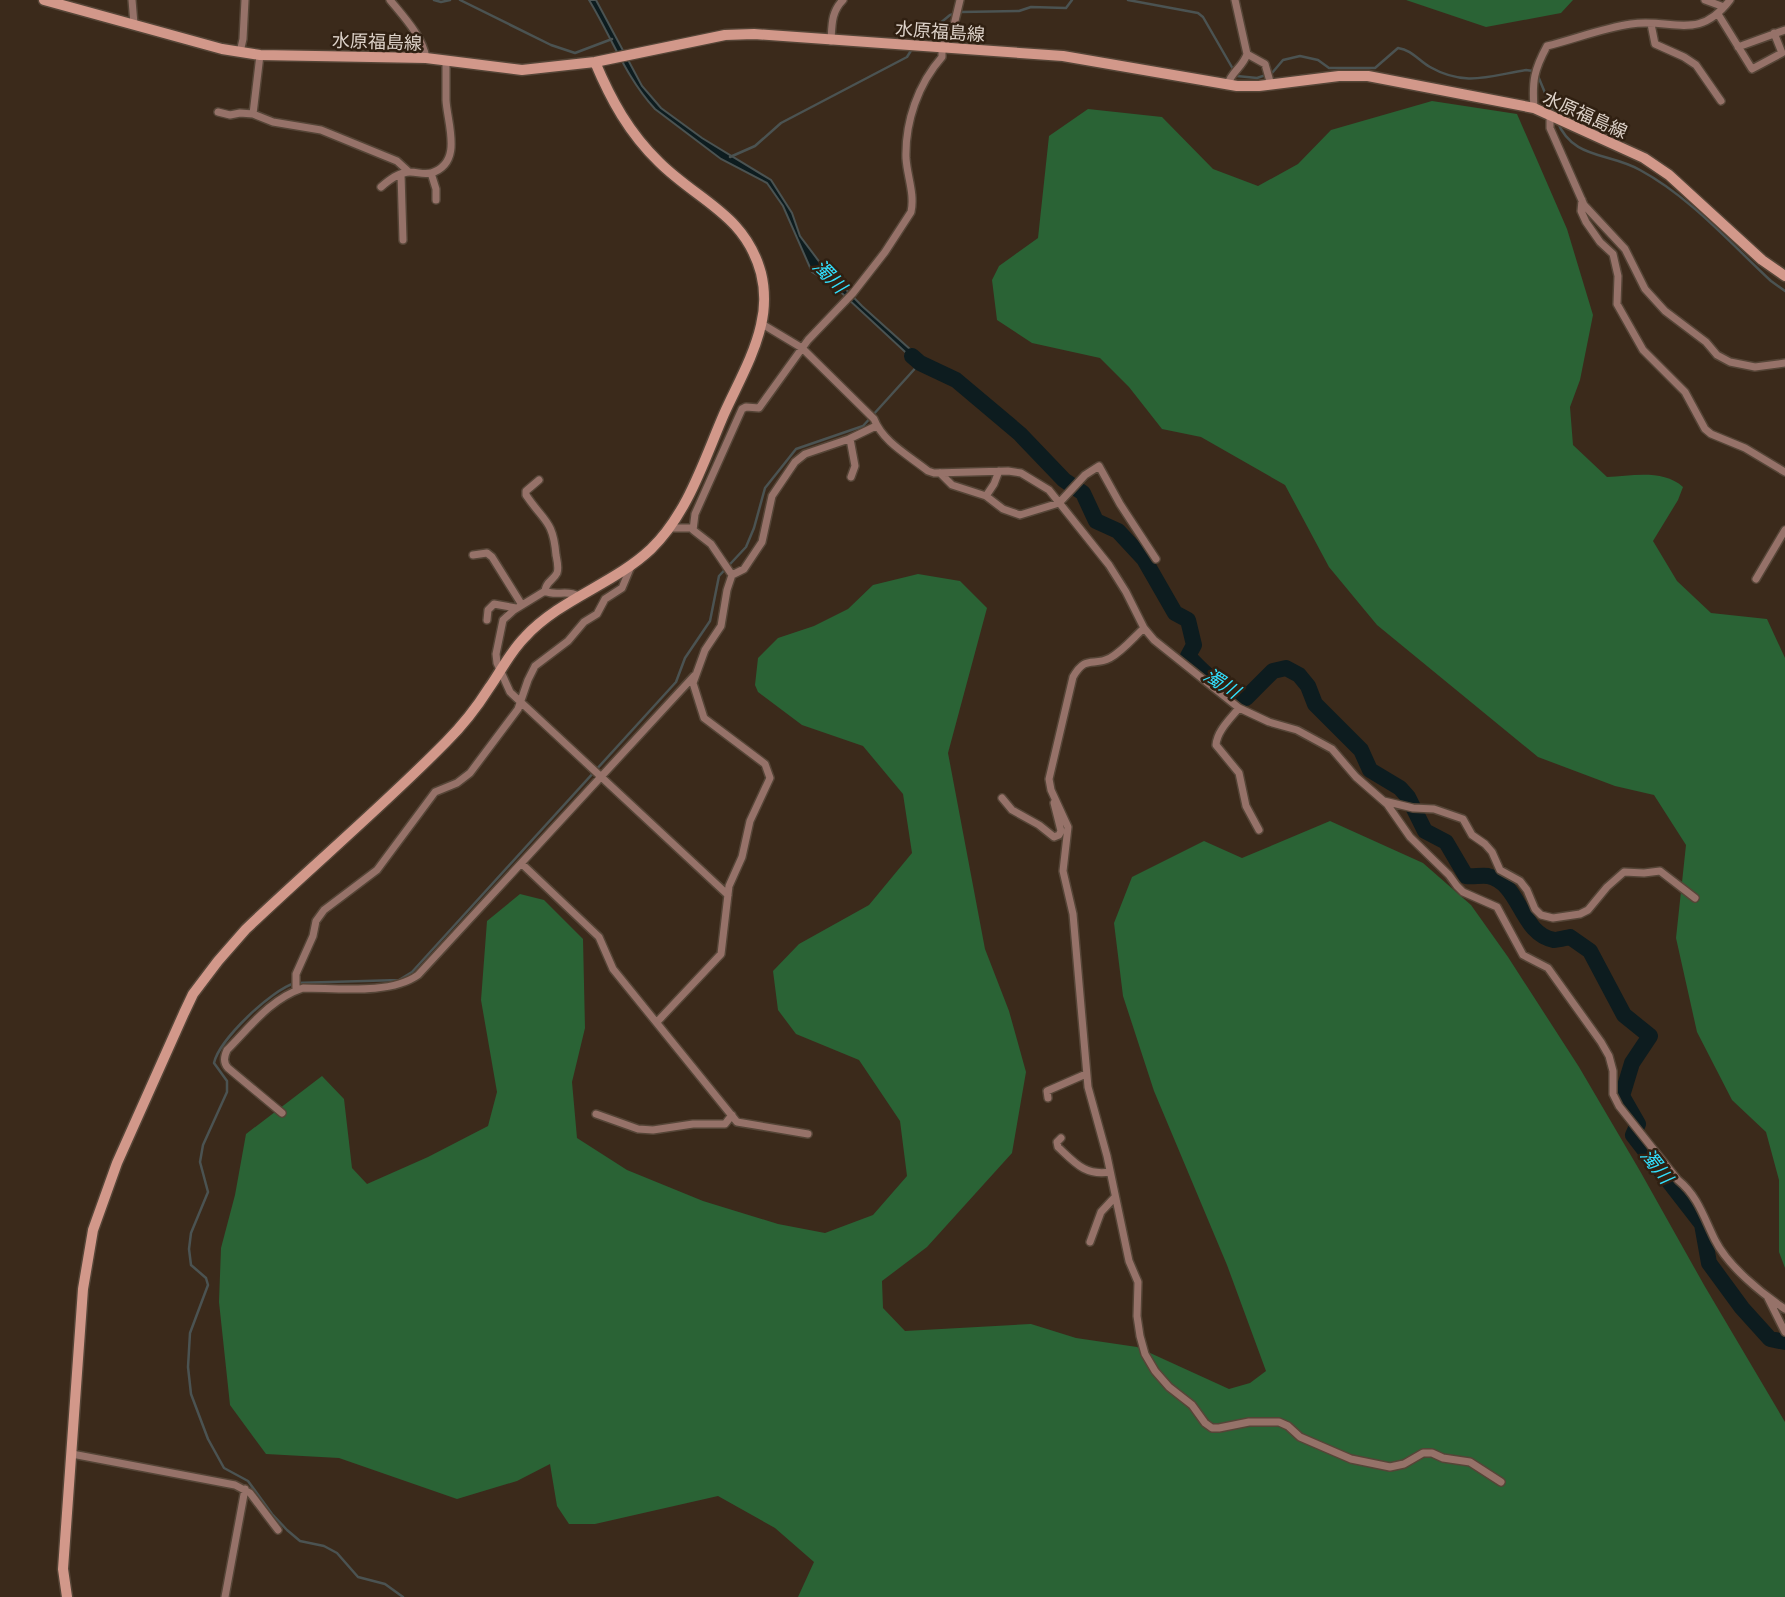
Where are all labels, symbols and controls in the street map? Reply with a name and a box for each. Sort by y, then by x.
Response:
street label: 水原福島線 [894,17,986,47]
street label: 水原福島線 [332,28,422,56]
street label: 水原福島線 [1539,86,1631,144]
water label: 濁川 [807,254,853,300]
water label: 濁川 [1199,663,1246,705]
water label: 濁川 [1635,1144,1679,1191]

